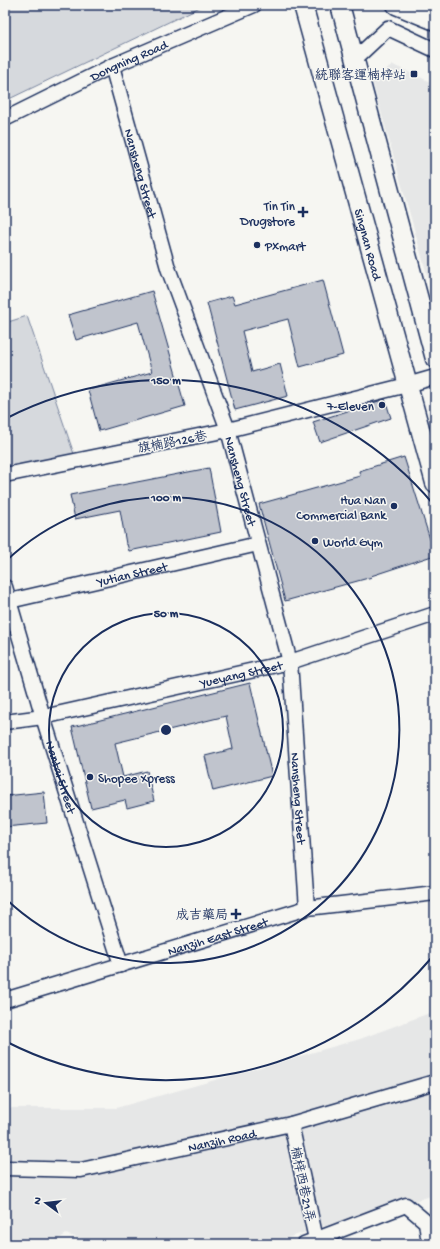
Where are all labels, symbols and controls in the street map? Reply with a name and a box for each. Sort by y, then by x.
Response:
street label: Dongning Road [87,38,171,86]
place label: 統聯客運楠梓站 [315,67,406,84]
marker: 統聯客運楠梓站 [409,69,419,79]
street label: Nansheng Street [120,127,159,221]
place label: Tin Tin Drugstore [239,200,296,230]
marker: Tin Tin Drugstore [298,207,308,217]
street label: Singnan Road [350,207,384,283]
marker: Pxmart [252,240,262,250]
place label: Pxmart [264,240,307,255]
text: 150 m [150,375,181,389]
place label: 7-Eleven [326,400,375,415]
marker: 7-Eleven [377,400,387,410]
street label: 旗楠路126巷 [136,428,208,458]
street label: Nansheng Street [220,435,259,529]
text: 100 m [150,492,181,506]
place label: Hua Nan Commercial Bank [296,494,387,524]
marker: Hua Nan Commercial Bank [389,501,399,511]
marker: World Gym [310,536,320,546]
place label: World Gym [323,536,383,551]
street label: Yutian Street [95,560,170,591]
text: 50 m [154,608,179,622]
street label: Yueyang Street [198,659,286,692]
centre of rings [159,723,173,737]
street label: Nantai Street [41,739,78,817]
street label: Nansheng Street [286,752,308,846]
marker: Shopee Xpress [85,772,95,782]
place label: Shopee Xpress [98,772,176,787]
place label: 成吉藥局 [176,908,228,924]
marker: 成吉藥局 [231,909,241,919]
street label: Nanzih East Street [166,915,272,960]
street label: Nanzih Road [187,1127,259,1156]
street label: 楠梓西巷21弄 [286,1145,318,1224]
north arrow [26,1183,66,1223]
text: N [32,1196,45,1206]

